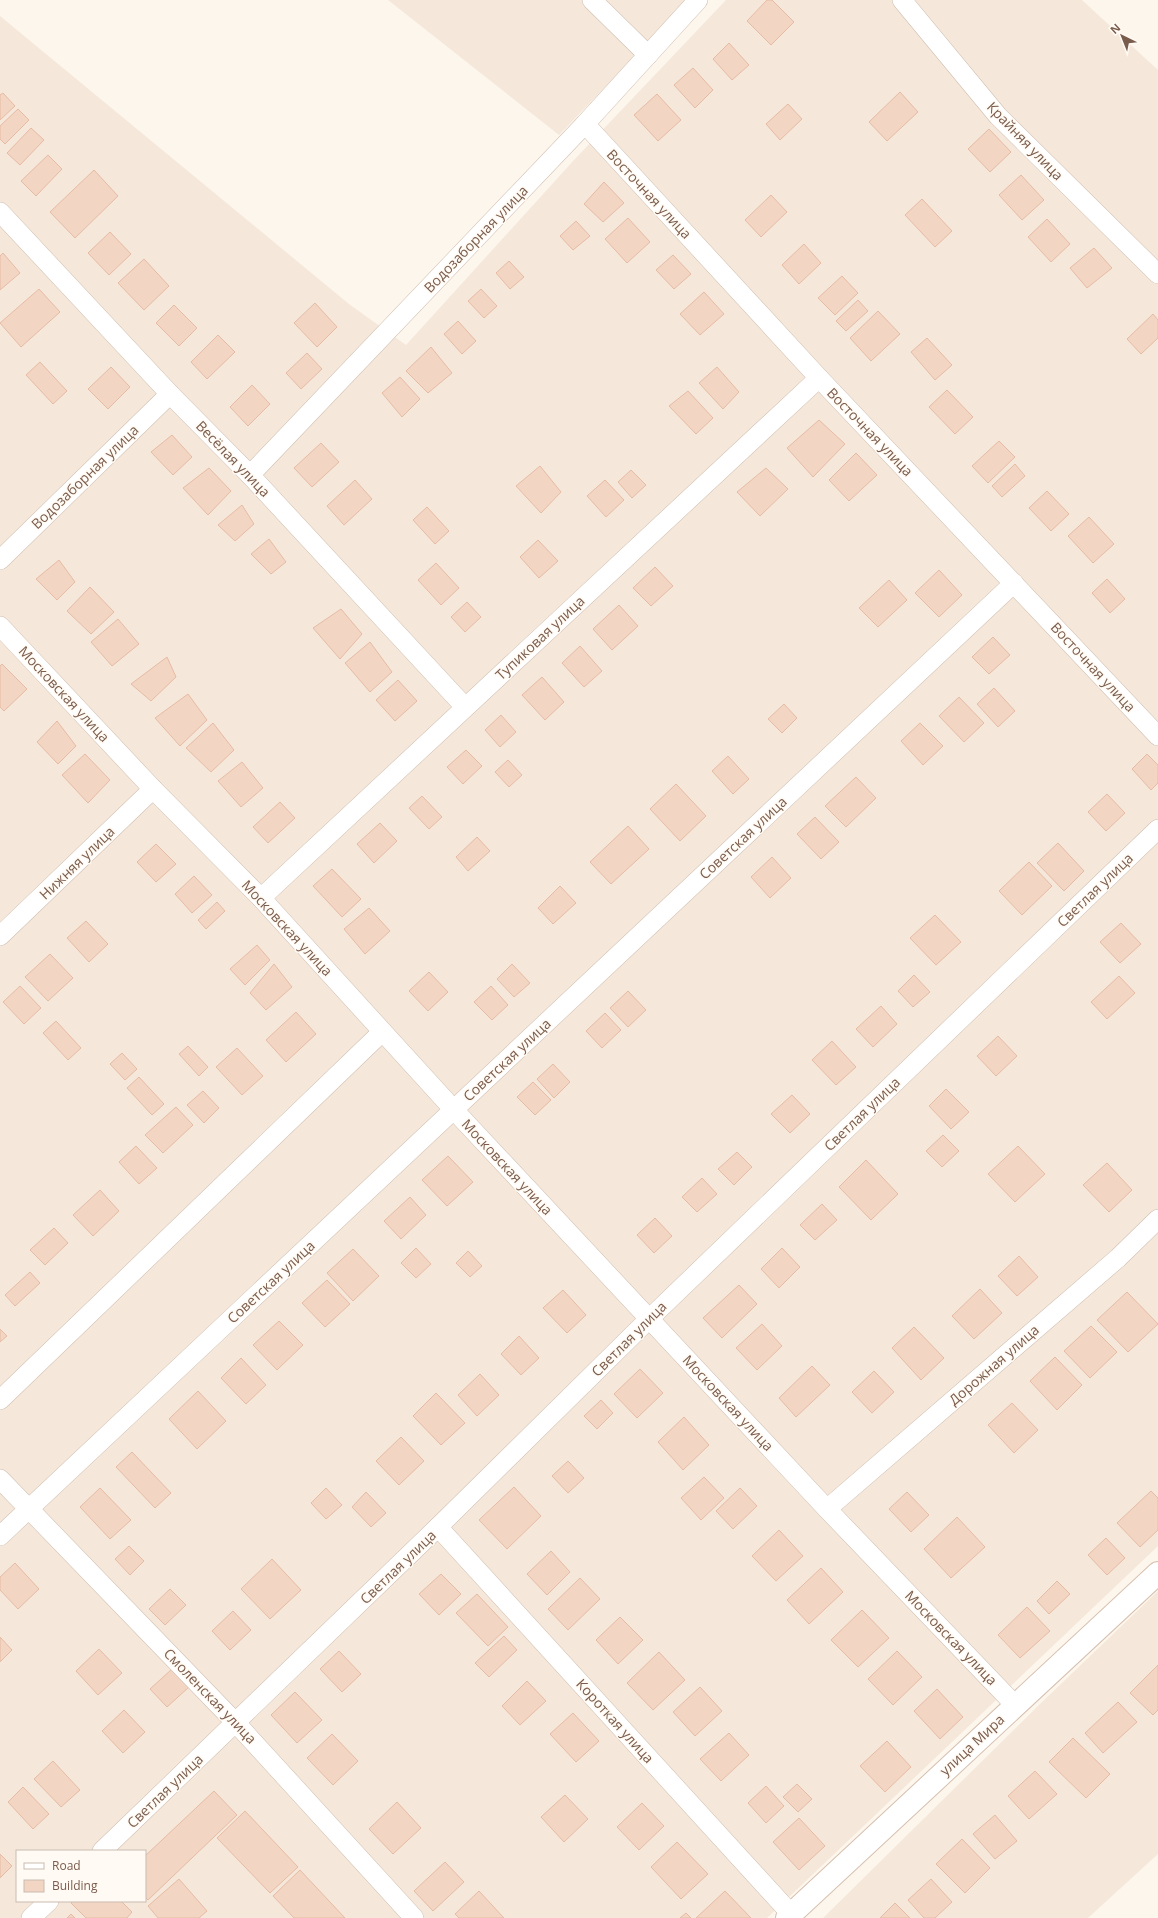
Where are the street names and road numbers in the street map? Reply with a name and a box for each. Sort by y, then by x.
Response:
street label: Крайняя улица [983,97,1068,184]
street label: Восточная улица [603,145,696,243]
street label: Водозаборная улица [419,181,532,296]
street label: Восточная улица [823,383,918,480]
street label: Весёлая улица [192,416,275,501]
street label: Водозаборная улица [27,420,142,533]
street label: Тупиковая улица [491,591,588,684]
street label: Восточная улица [1047,618,1140,716]
street label: Московская улица [15,641,114,746]
street label: Советская улица [695,792,791,883]
street label: Нижняя улица [35,822,118,904]
street label: Светлая улица [1052,848,1137,931]
street label: Московская улица [238,875,337,980]
street label: Советская улица [459,1014,555,1105]
street label: Светлая улица [819,1072,904,1155]
street label: Московская улица [458,1114,557,1219]
street label: Советская улица [223,1236,319,1327]
street label: Светлая улица [587,1297,670,1380]
street label: Дорожная улица [945,1320,1043,1409]
street label: Московская улица [679,1350,778,1455]
street label: Светлая улица [355,1525,440,1608]
street label: Московская улица [901,1586,1002,1689]
street label: Смоленская улица [160,1644,261,1748]
street label: Короткая улица [572,1674,658,1767]
street label: улица Мира [935,1710,1008,1780]
street label: Светлая улица [122,1749,207,1832]

